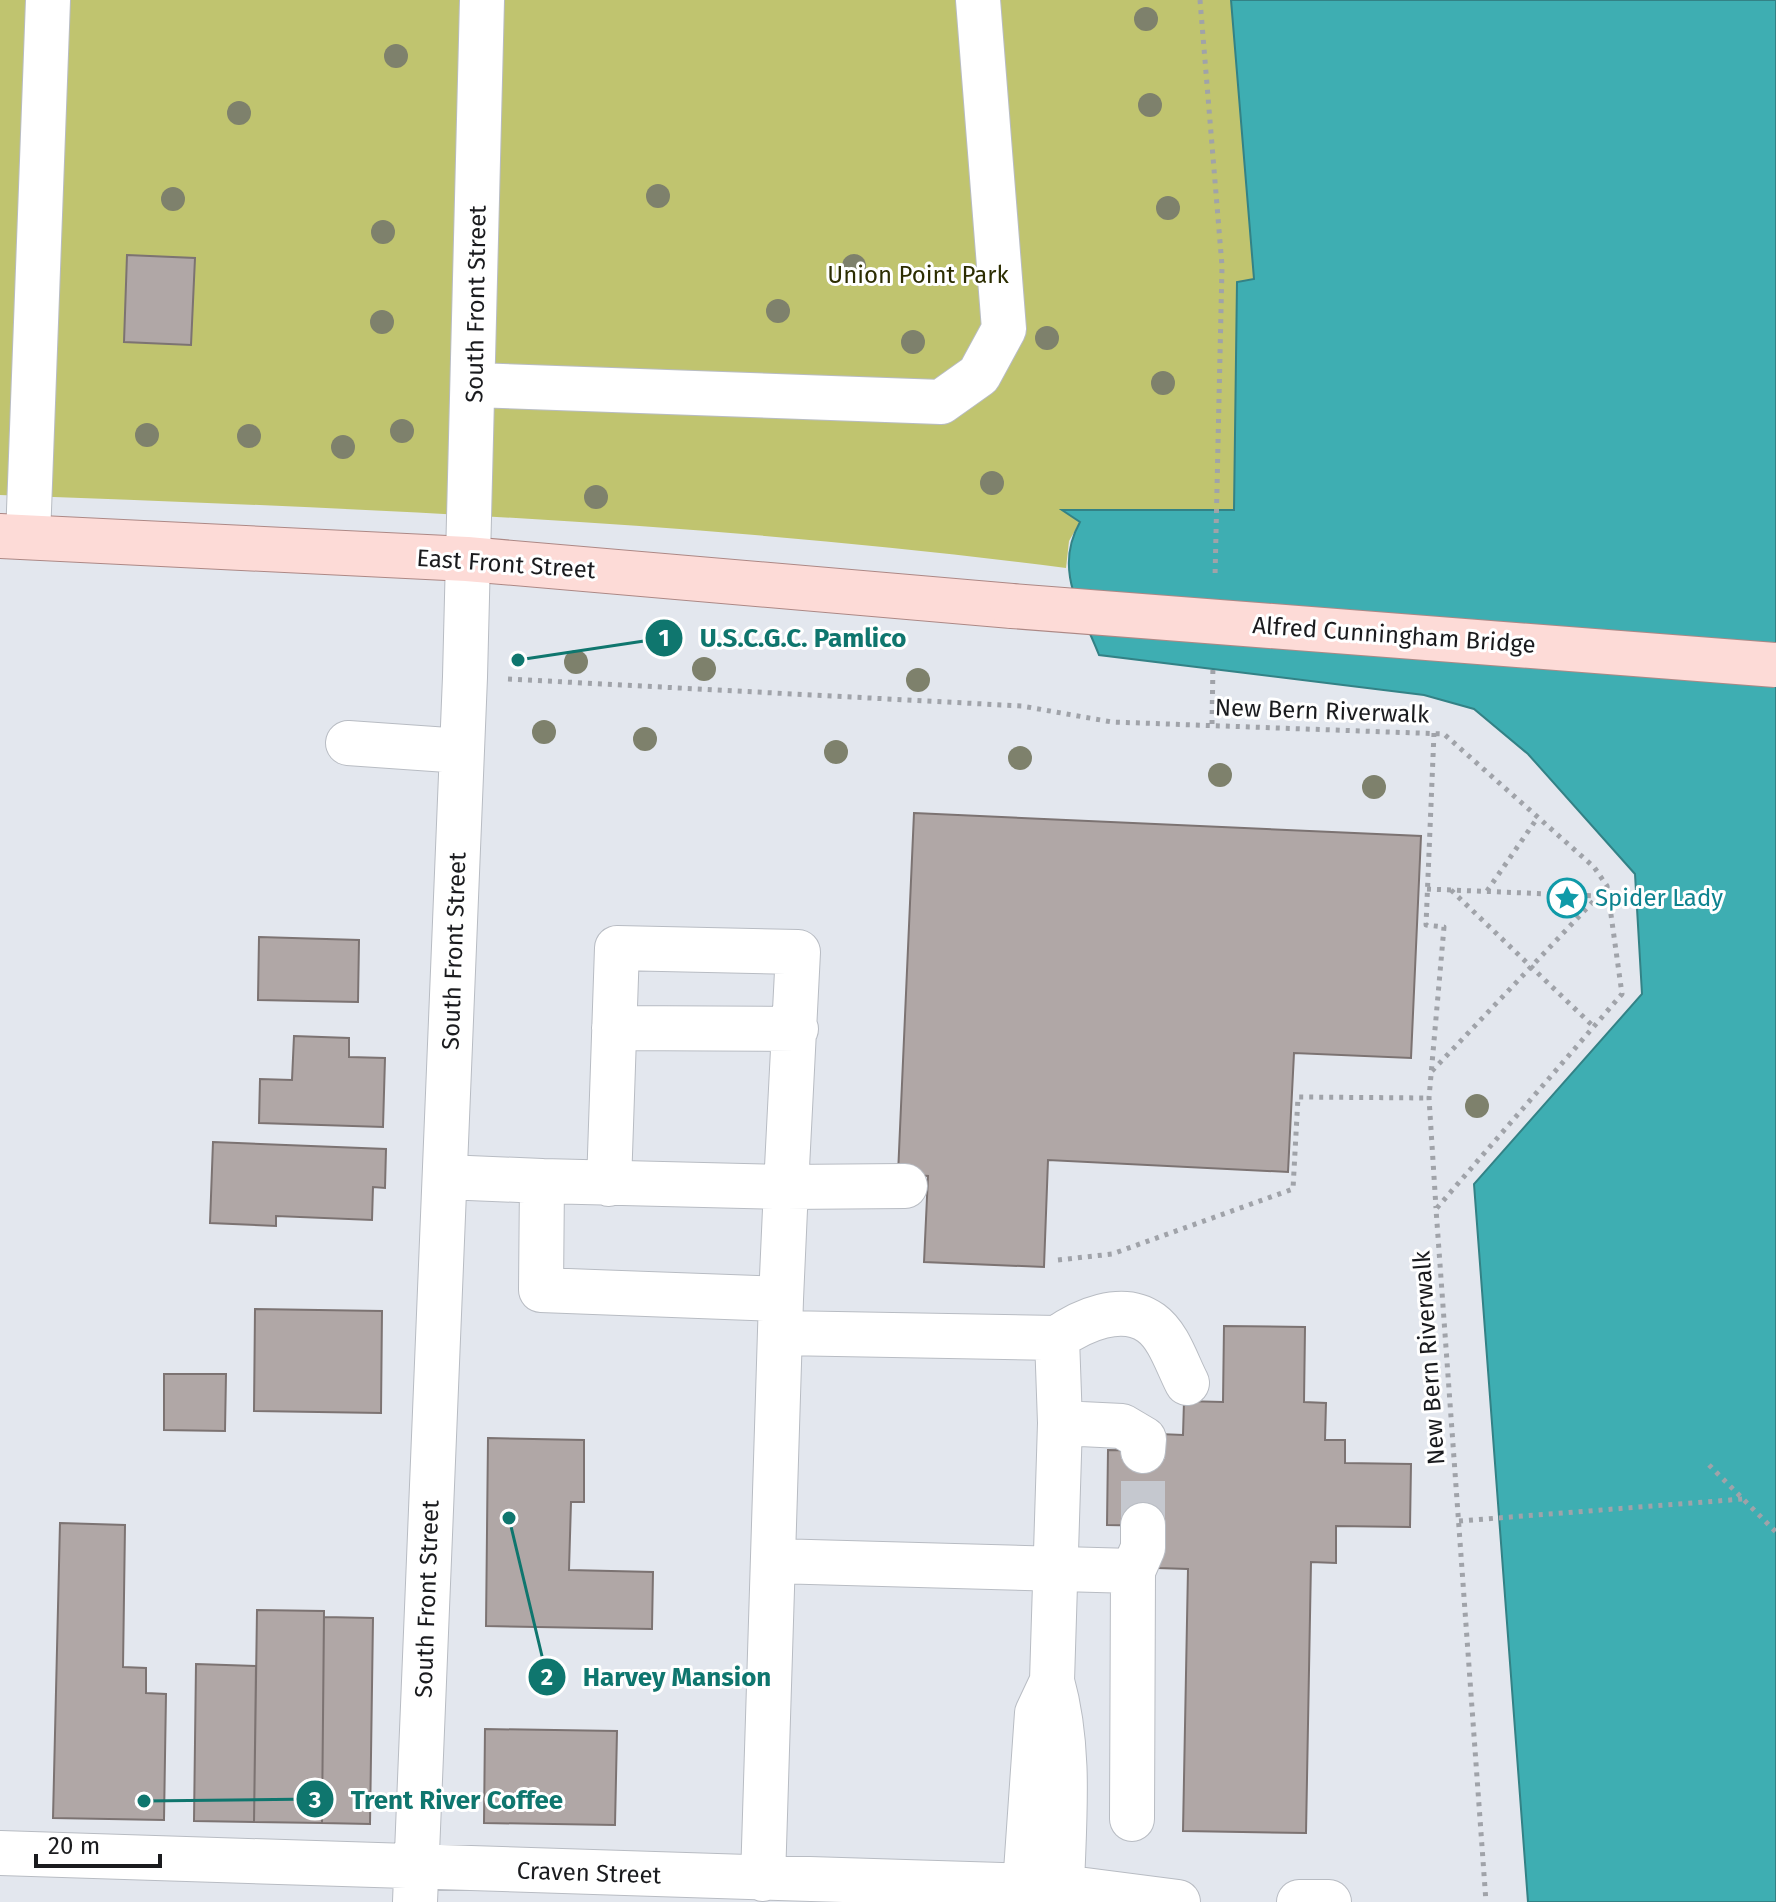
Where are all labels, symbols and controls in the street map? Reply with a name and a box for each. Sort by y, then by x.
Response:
street label: South Front Street [460,205,492,403]
park label: Union Point Park [827,261,1009,289]
street label: East Front Street [416,544,597,584]
street label: Alfred Cunningham Bridge [1251,611,1537,659]
callout: U.S.C.G.C. Pamlico [644,613,923,663]
text: U.S.C.G.C. Pamlico [700,623,906,654]
text: 1 [658,624,670,652]
street label: New Bern Riverwalk [1214,693,1431,729]
street label: South Front Street [437,851,471,1050]
place icon: Spider Lady [1546,877,1588,919]
place label: Spider Lady [1595,884,1723,912]
street label: New Bern Riverwalk [1407,1249,1450,1466]
street label: South Front Street [410,1499,444,1698]
callout: Harvey Mansion [527,1652,787,1702]
text: Harvey Mansion [583,1662,771,1693]
text: 2 [541,1663,553,1691]
callout: Trent River Coffee [295,1774,580,1824]
text: Trent River Coffee [351,1785,563,1816]
text: 3 [308,1786,321,1814]
scale bar [36,1818,160,1868]
text: 20 m [48,1832,100,1860]
street label: Craven Street [516,1856,662,1890]

